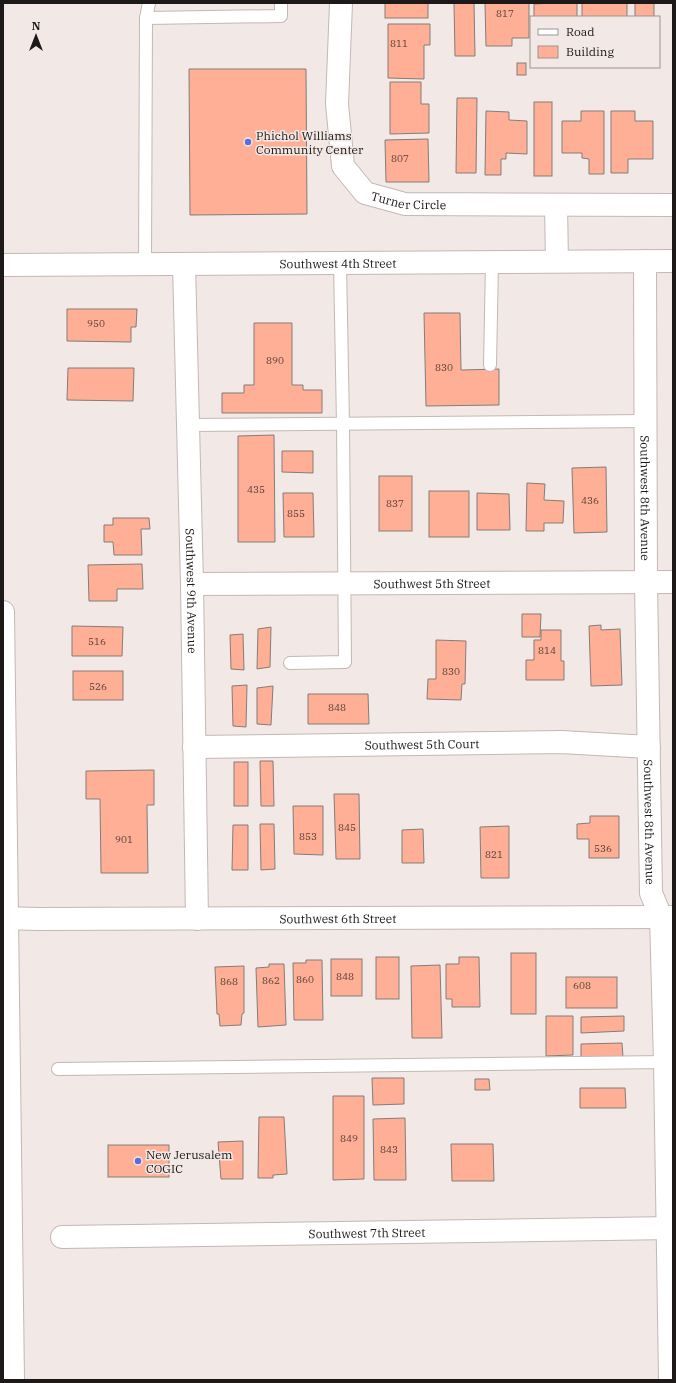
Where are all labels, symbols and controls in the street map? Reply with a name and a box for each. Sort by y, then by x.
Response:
house number: 817 [496,7,514,20]
north arrow [16,16,56,56]
legend [530,16,660,68]
text: N [32,19,41,33]
text: Road [566,24,595,39]
house number: 811 [390,37,408,50]
text: Building [566,44,614,59]
place label: Phichol Williams Community Center [256,128,364,157]
marker: Phichol Williams Community Center [243,137,253,147]
house number: 807 [391,152,409,165]
street label: Turner Circle [370,188,446,212]
street label: Southwest 4th Street [279,255,397,271]
house number: 950 [87,317,105,330]
house number: 890 [266,354,284,367]
house number: 830 [435,361,453,374]
street label: Southwest 8th Avenue [638,435,653,561]
house number: 435 [247,483,265,496]
house number: 436 [581,494,599,507]
house number: 837 [386,497,404,510]
house number: 855 [287,507,305,520]
street label: Southwest 9th Avenue [183,528,201,654]
street label: Southwest 5th Street [373,575,490,591]
house number: 516 [88,635,106,648]
house number: 814 [538,644,556,657]
house number: 830 [442,665,460,678]
house number: 526 [89,680,107,693]
house number: 848 [328,701,346,714]
street label: Southwest 5th Court [365,736,479,752]
street label: Southwest 8th Avenue [641,759,658,885]
house number: 845 [338,821,356,834]
house number: 853 [299,830,317,843]
house number: 901 [115,833,133,846]
house number: 536 [594,842,612,855]
house number: 821 [485,848,503,861]
street label: Southwest 6th Street [279,910,396,926]
house number: 848 [336,970,354,983]
house number: 860 [296,973,314,986]
house number: 862 [262,974,280,987]
house number: 868 [220,975,238,988]
house number: 608 [573,979,591,992]
house number: 849 [340,1132,358,1145]
house number: 843 [380,1143,398,1156]
place label: New Jerusalem COGIC [146,1147,233,1176]
marker: New Jerusalem COGIC [133,1156,143,1166]
street label: Southwest 7th Street [308,1224,426,1241]

